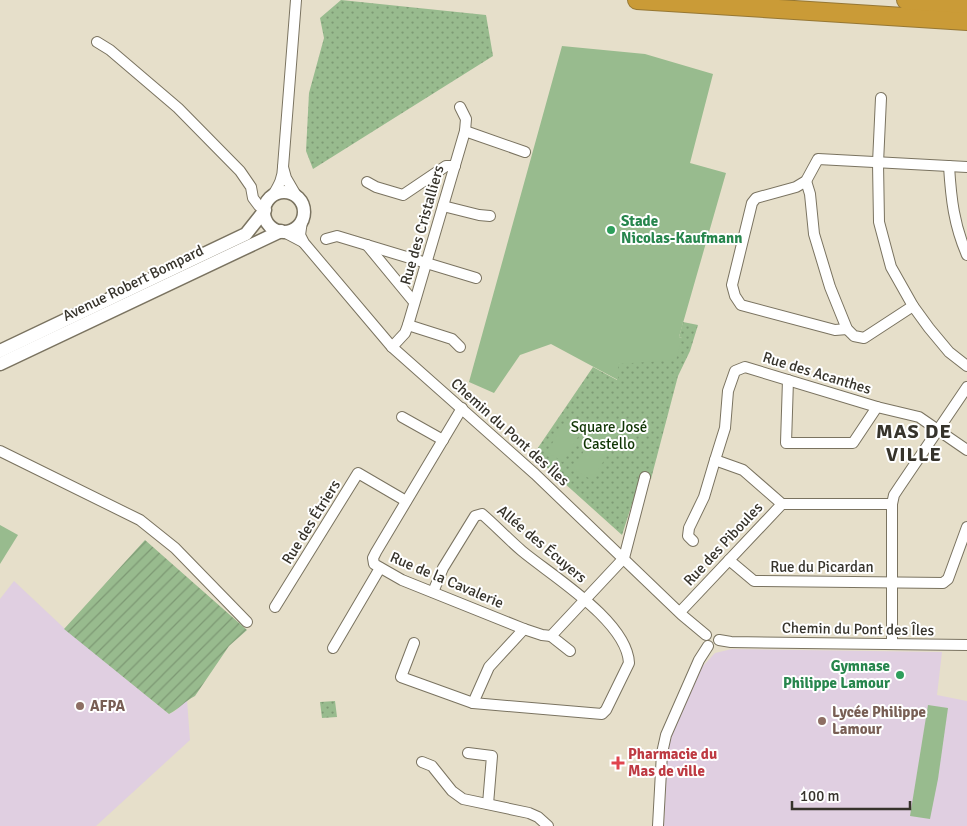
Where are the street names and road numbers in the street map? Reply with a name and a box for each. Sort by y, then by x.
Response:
street label: Rue des Cristalliers [396,163,448,287]
street label: Avenue Robert Bompard [60,241,206,325]
street label: Rue des Acanthes [761,348,874,398]
street label: Chemin du Pont des Îles [447,374,573,490]
street label: Rue des Étriers [277,476,344,567]
street label: Rue des Piboules [680,498,767,590]
street label: Allée des Écuyers [494,501,591,587]
street label: Rue de la Cavalerie [388,548,506,612]
street label: Rue du Picardan [770,558,874,576]
street label: Chemin du Pont des Îles [782,619,935,639]

